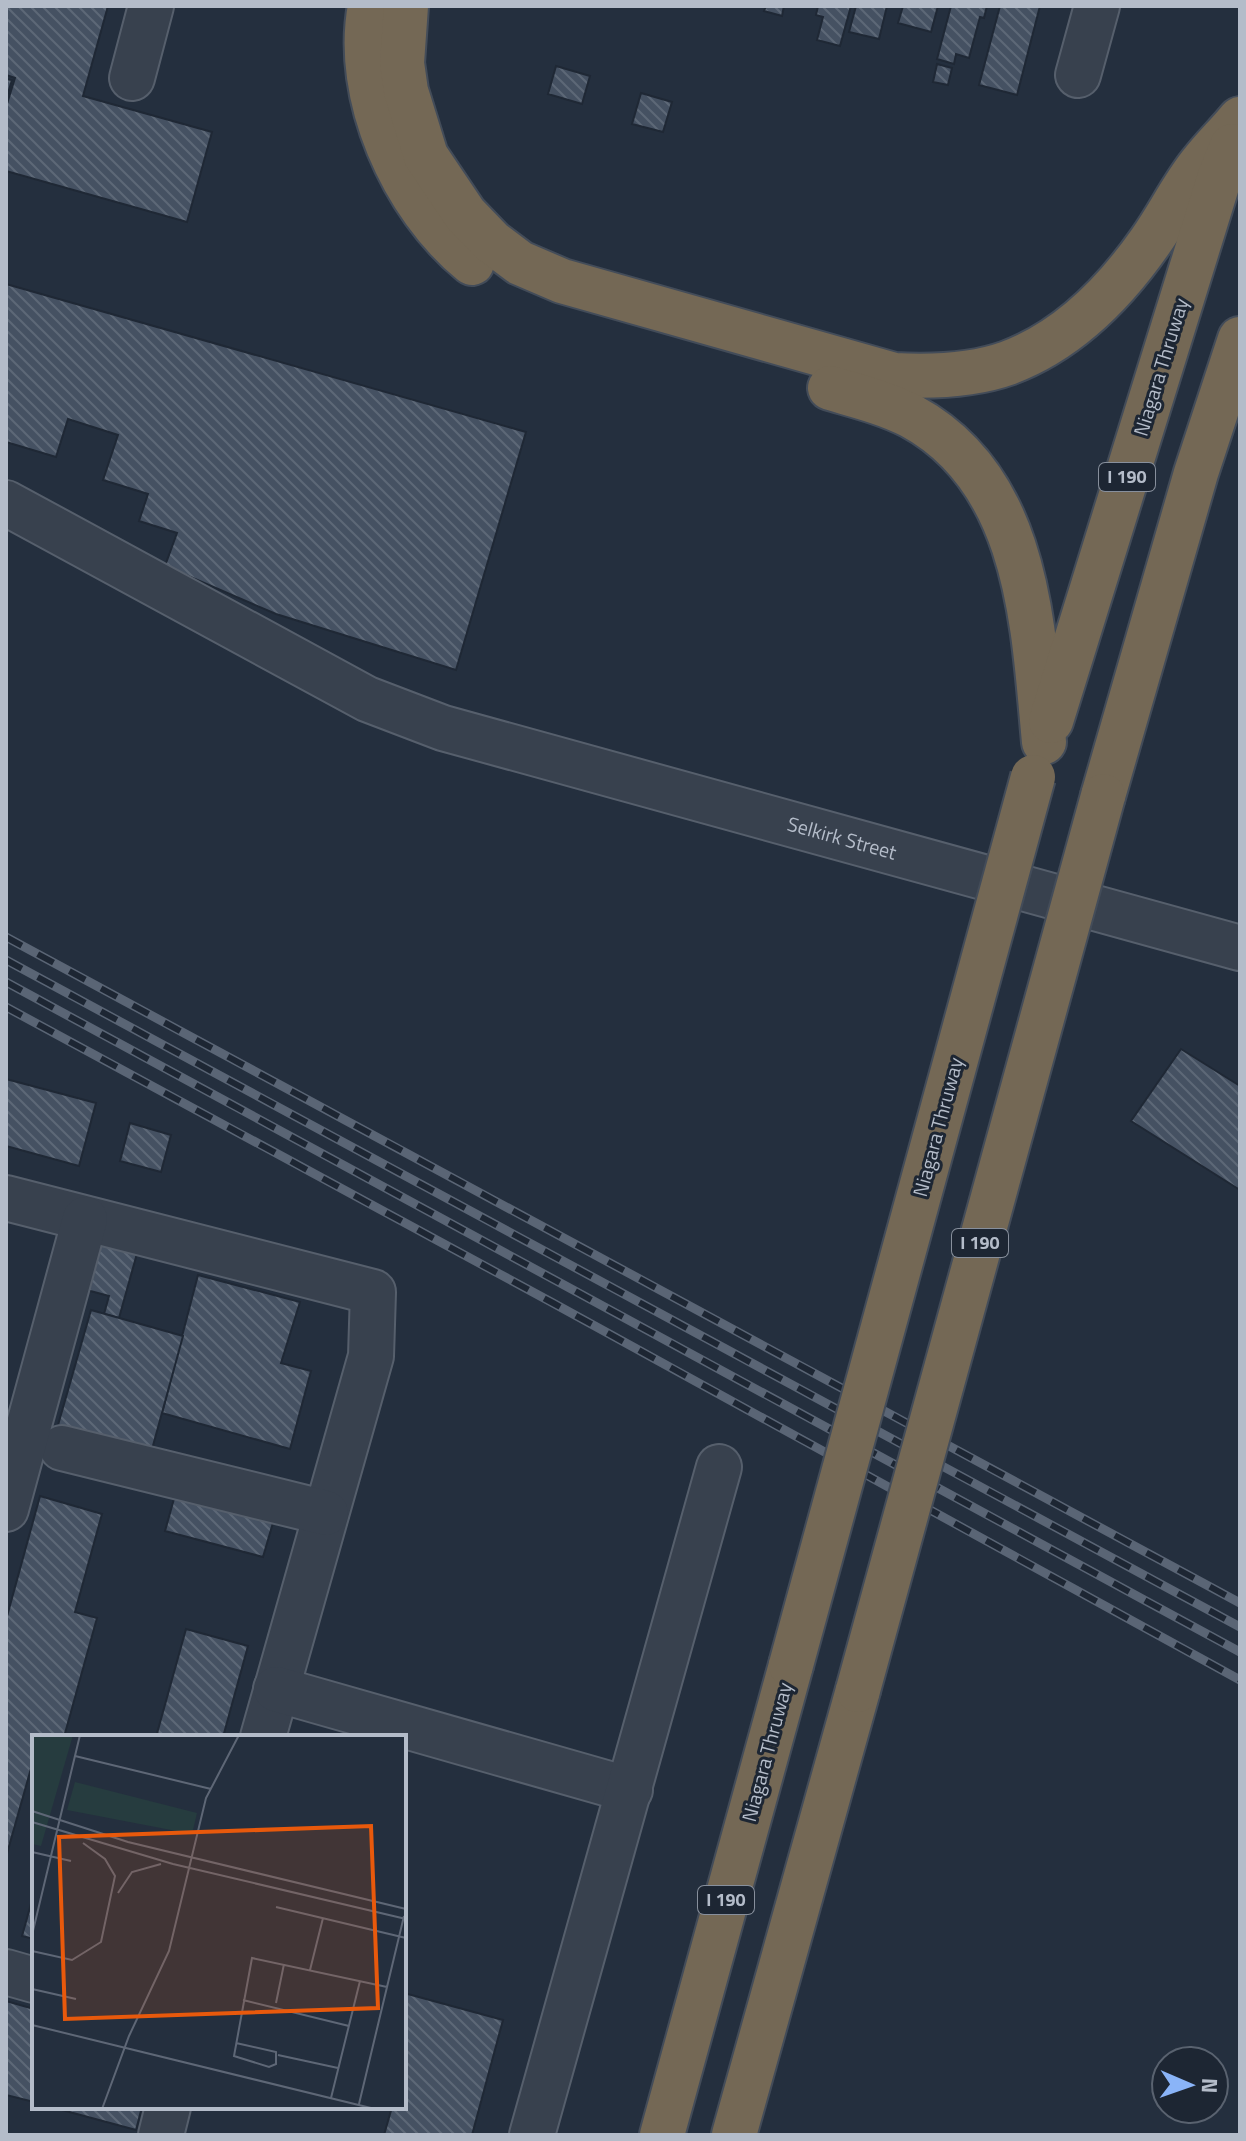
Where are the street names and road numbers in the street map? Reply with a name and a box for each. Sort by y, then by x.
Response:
street label: Niagara Thruway [1125,294,1196,440]
road number: I 190 [1099,463,1155,491]
street label: Selkirk Street [784,808,900,868]
street label: Niagara Thruway [904,1053,971,1200]
road number: I 190 [952,1229,1008,1257]
street label: Niagara Thruway [733,1678,800,1825]
road number: I 190 [698,1886,754,1914]

